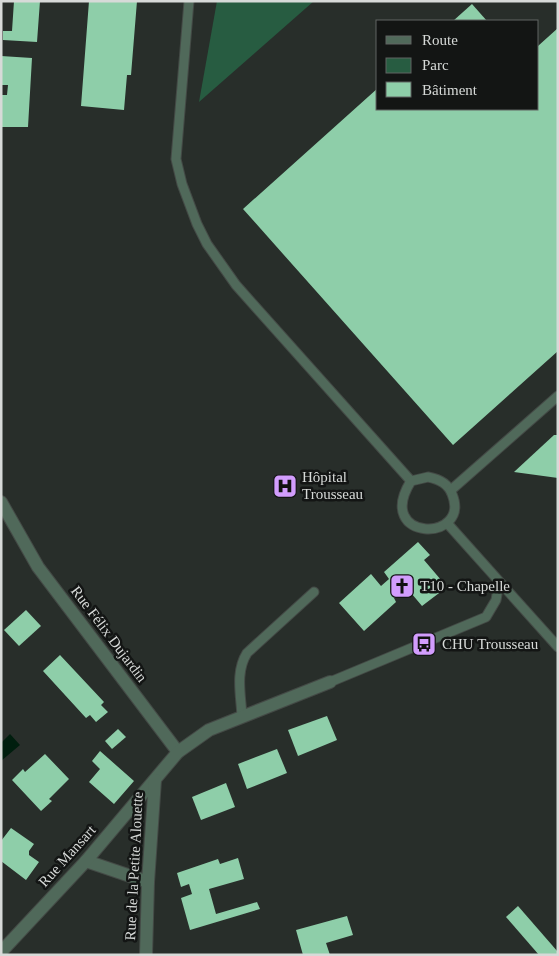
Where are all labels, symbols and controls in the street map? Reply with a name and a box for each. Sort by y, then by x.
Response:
legend [376,20,539,110]
text: Route [422,32,458,48]
text: Parc [422,57,449,73]
text: Bâtiment [422,82,478,98]
place label: Hôpital Trousseau [302,469,364,502]
hospital icon: Hôpital Trousseau [272,473,298,499]
church icon: T10 - Chapelle [389,573,415,599]
place label: T10 - Chapelle [420,578,510,594]
street label: Rue Félix Dujardin [68,583,151,685]
bus stop icon: CHU Trousseau [411,631,437,657]
place label: CHU Trousseau [442,636,539,652]
street label: Rue de la Petite Alouette [122,791,146,941]
street label: Rue Mansart [35,821,99,890]

